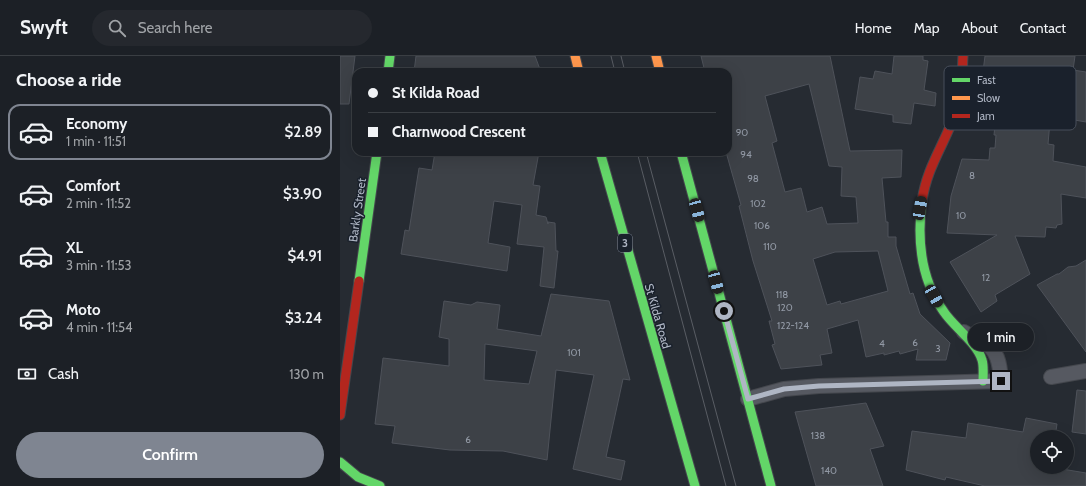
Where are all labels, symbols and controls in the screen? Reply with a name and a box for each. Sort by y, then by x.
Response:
search box [92,10,372,46]
text: Swyft [20,16,68,39]
icon: search [106,17,128,39]
text: Search here [138,19,212,37]
text: Home [855,19,892,37]
text: Map [914,19,939,37]
text: About [961,19,998,37]
text: Contact [1020,19,1066,37]
legend [944,66,1076,130]
text: Choose a ride [16,69,121,91]
text: Fast [977,73,996,87]
text: St Kilda Road [392,84,479,102]
text: Slow [977,91,1000,105]
text: Jam [976,109,995,123]
icon: car [18,114,54,150]
text: Economy [66,115,127,133]
text: $2.89 [285,123,322,141]
text: Charnwood Crescent [392,123,526,141]
house number: 90 [736,126,748,139]
text: 1 min · 11:51 [66,133,126,149]
house number: 94 [740,148,752,161]
house number: 8 [969,169,975,182]
house number: 98 [747,172,759,185]
icon: car [18,176,54,212]
text: Comfort [66,177,120,195]
street label: Barkly Street [345,177,369,243]
text: $3.90 [283,185,322,203]
text: 2 min · 11:52 [66,195,131,211]
car [912,195,928,221]
car [688,197,706,223]
house number: 102 [750,197,766,210]
house number: 10 [956,209,966,222]
house number: 106 [754,219,770,232]
road number: 3 [618,234,632,252]
icon: car [18,238,54,274]
text: XL [66,239,83,257]
house number: 110 [763,240,777,253]
text: $4.91 [287,247,322,265]
text: 3 min · 11:53 [66,257,132,273]
car [707,269,725,295]
house number: 12 [982,271,990,284]
street label: St Kilda Road [642,282,674,350]
car [923,283,945,309]
house number: 118 [776,288,788,301]
icon: car [18,300,54,336]
text: Moto [66,301,100,319]
house number: 120 [777,301,793,314]
route start [715,302,733,320]
text: $3.24 [285,309,322,327]
text: 4 min · 11:54 [66,319,133,335]
house number: 122-124 [777,319,809,332]
callout: 1 min [968,323,1034,351]
text: 1 min [986,329,1016,345]
house number: 6 [912,336,918,349]
house number: 4 [879,337,885,350]
house number: 3 [935,342,941,355]
house number: 101 [567,346,581,359]
icon: cash [16,363,38,385]
text: Cash [48,365,79,383]
text: 130 m [289,366,324,382]
route end [992,372,1010,390]
house number: 138 [811,429,825,442]
map controls [1030,430,1074,474]
button: locate [1030,430,1074,474]
button: Confirm [16,432,324,478]
house number: 6 [465,433,471,446]
house number: 140 [821,464,837,477]

